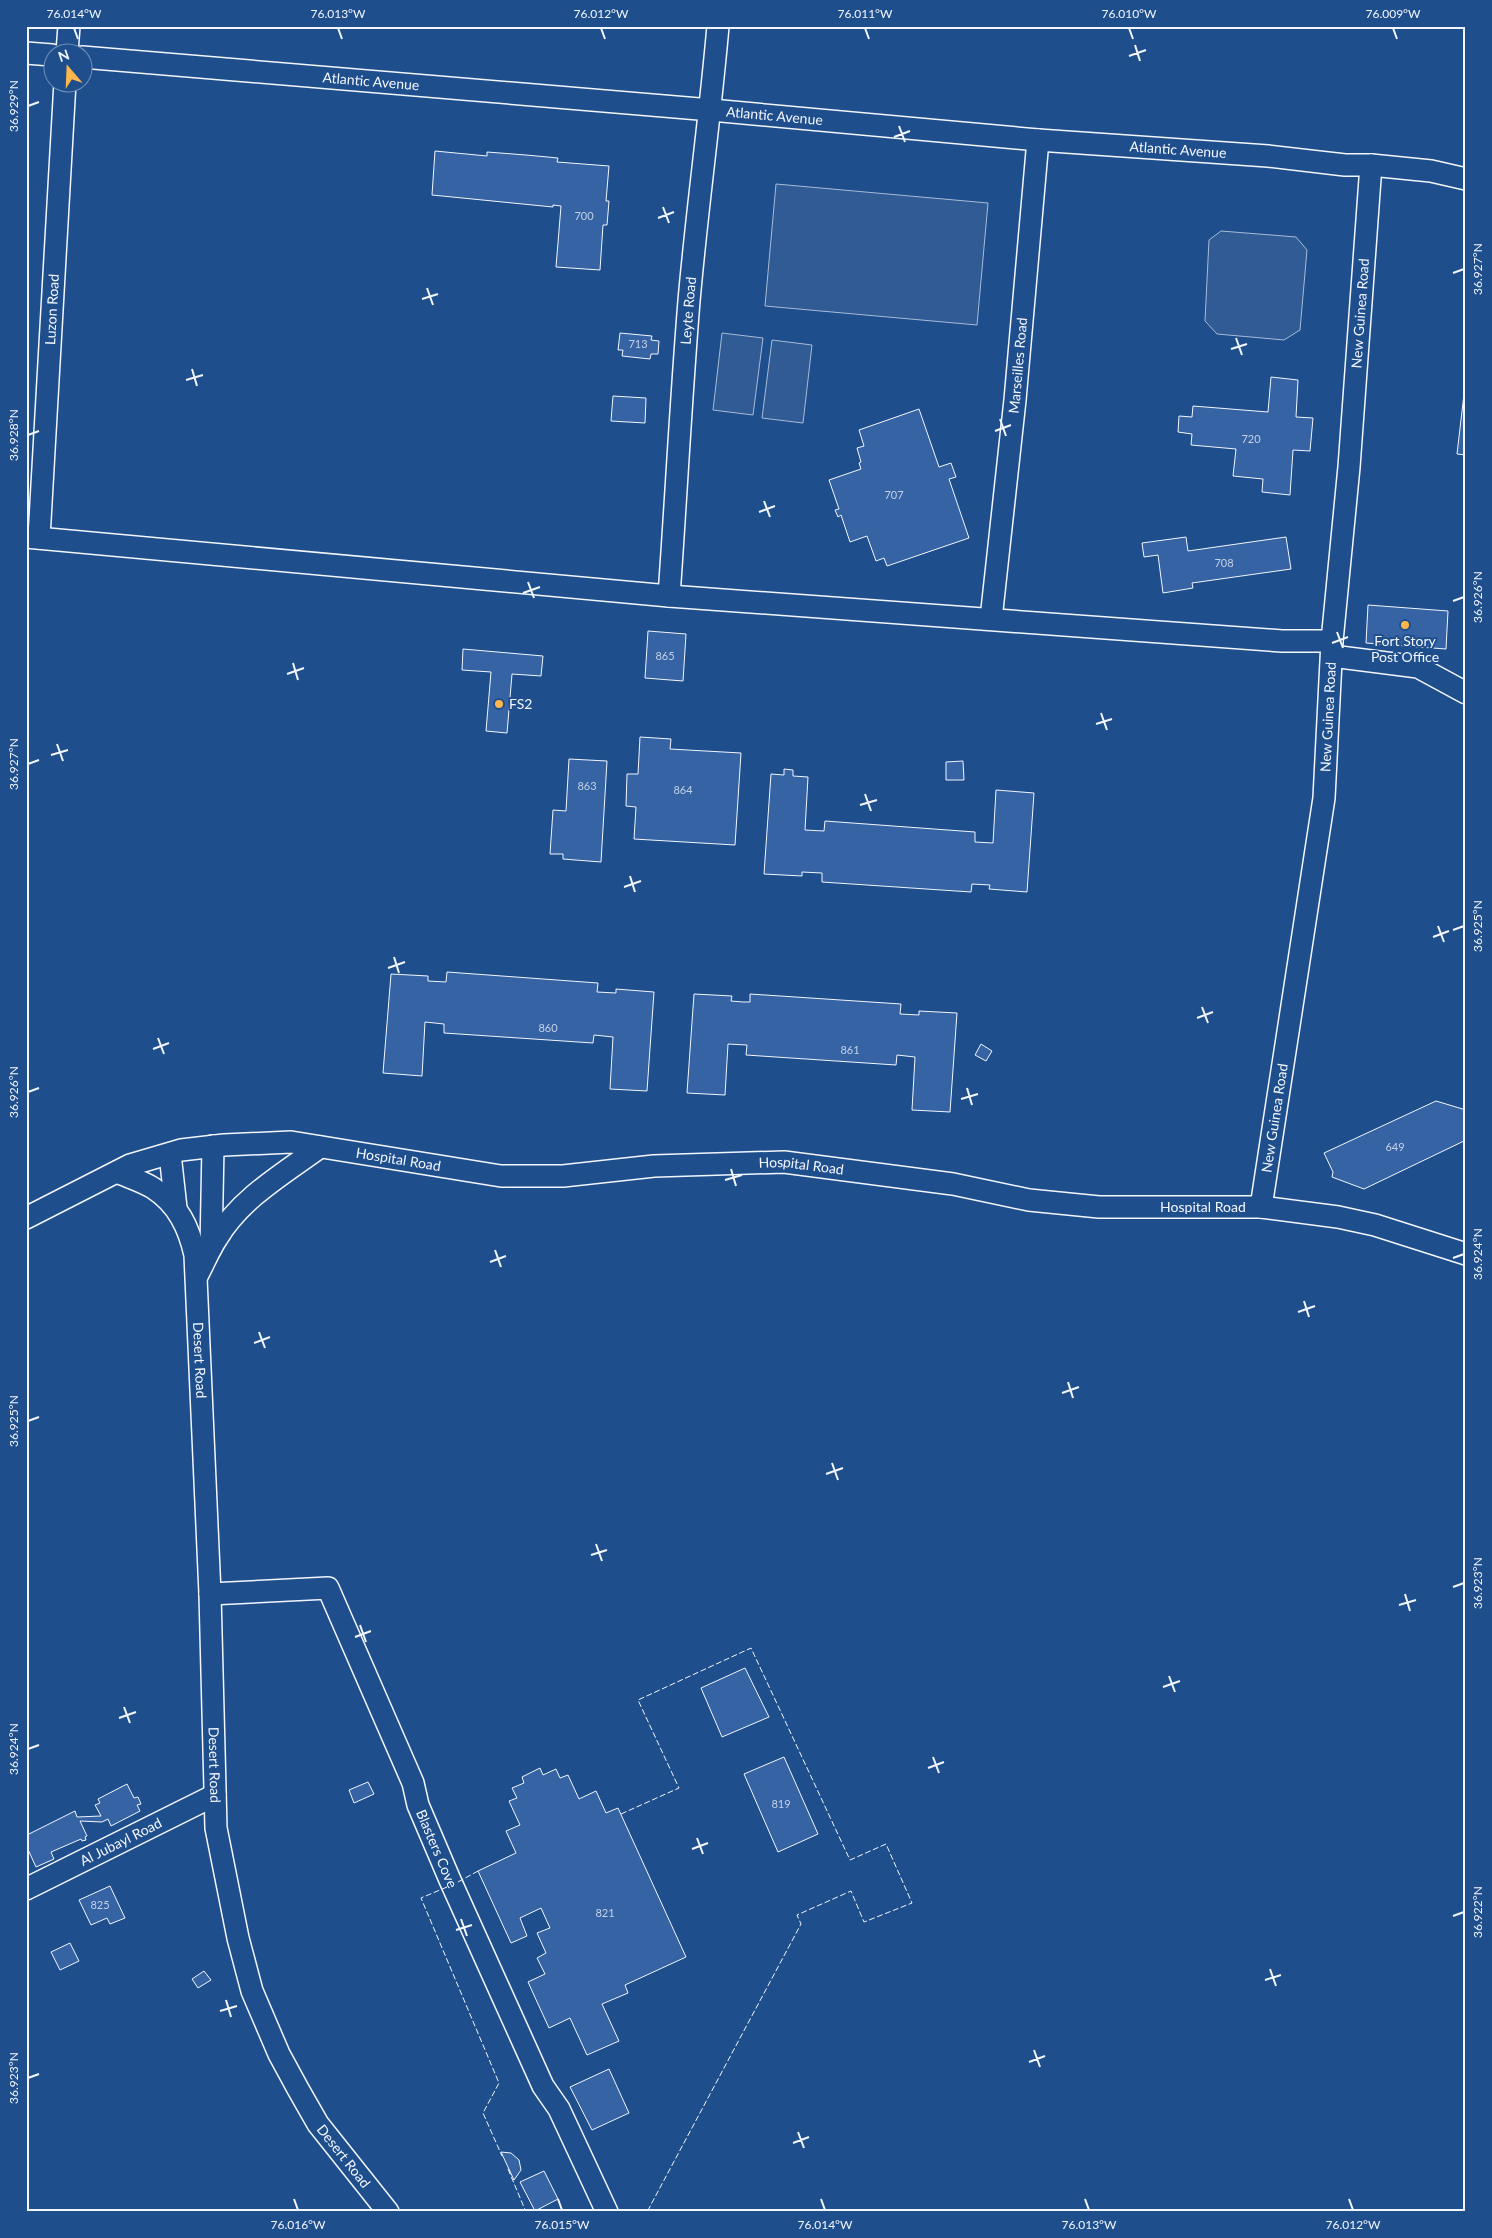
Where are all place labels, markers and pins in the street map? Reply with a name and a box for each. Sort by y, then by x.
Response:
marker: Fort Story Post Office [1399,619,1411,631]
place label: Fort Story Post Office [1371,632,1439,665]
place label: FS2 [509,695,532,712]
marker: FS2 [493,698,505,710]

